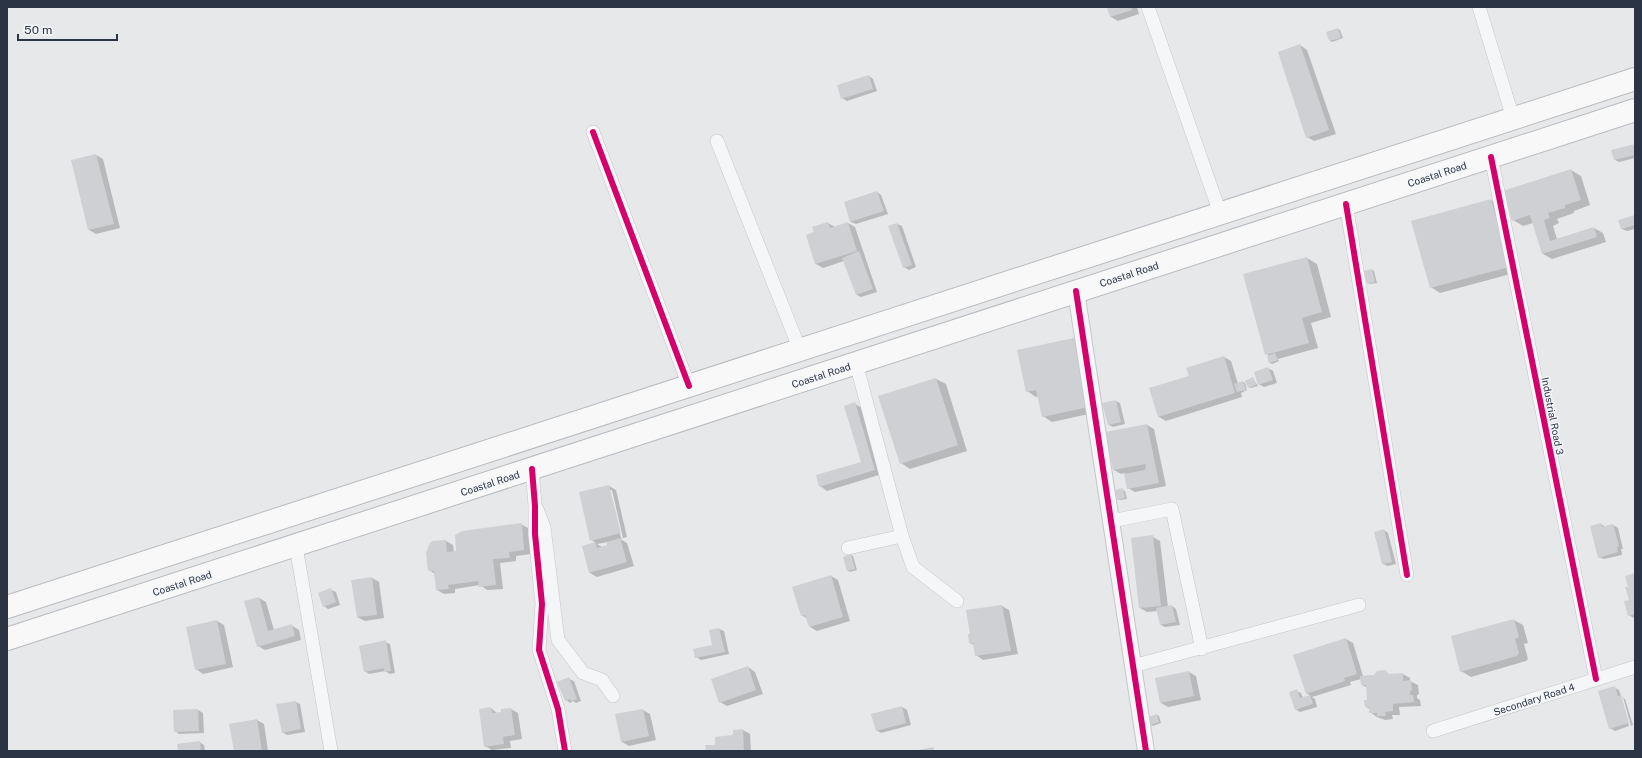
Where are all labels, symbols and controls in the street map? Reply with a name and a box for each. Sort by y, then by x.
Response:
scale bar [18,16,117,42]
text: 50 m [24,23,52,37]
street label: Coastal Road [1406,159,1468,189]
street label: Coastal Road [1098,259,1160,289]
street label: Coastal Road [790,360,852,390]
street label: Industrial Road 3 [1540,376,1566,456]
street label: Coastal Road [459,468,521,498]
street label: Coastal Road [151,568,213,598]
street label: Secondary Road 4 [1492,680,1576,718]

